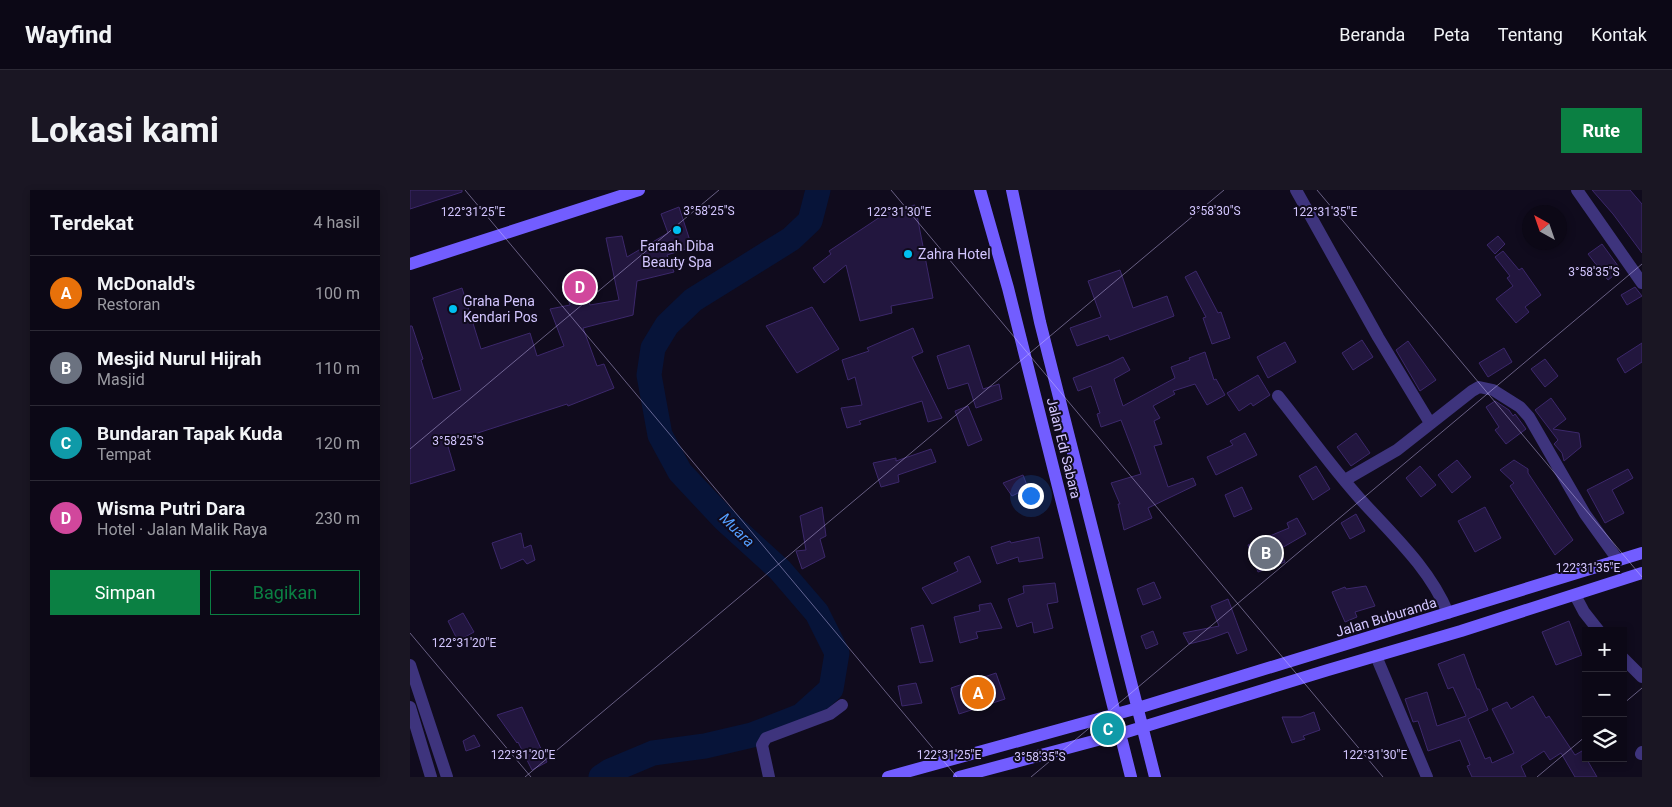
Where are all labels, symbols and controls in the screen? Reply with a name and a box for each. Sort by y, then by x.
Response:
text: Wayfind [25,21,112,49]
text: Beranda [1339,24,1405,45]
text: Peta [1433,24,1470,45]
text: Tentang [1498,24,1563,45]
text: Kontak [1591,24,1647,45]
button: Rute [1561,108,1642,153]
text: Lokasi kami [30,110,219,151]
text: 3°58'25"S [683,204,735,218]
text: 3°58'30"S [1189,204,1241,218]
text: 122°31'25"E [441,205,505,219]
text: 122°31'30"E [867,205,931,219]
text: 122°31'35"E [1293,205,1357,219]
north arrow [1522,205,1567,250]
text: Terdekat [50,211,134,235]
text: 4 hasil [313,213,360,232]
marker: Faraah Diba Beauty Spa [671,224,683,236]
place label: Faraah Diba Beauty Spa [640,238,714,270]
place label: Zahra Hotel [918,246,991,262]
marker: Zahra Hotel [902,248,914,260]
text: 3°58'35"S [1568,265,1620,279]
pin: D [564,268,596,306]
text: McDonald's [97,272,195,295]
text: A [61,284,71,303]
text: 100 m [315,284,360,303]
place label: Graha Pena Kendari Pos [463,293,538,325]
text: Restoran [97,295,160,314]
marker: Graha Pena Kendari Pos [447,303,459,315]
text: Mesjid Nurul Hijrah [97,347,261,370]
text: B [61,359,71,378]
text: 110 m [315,359,360,378]
text: Masjid [97,370,145,389]
street label: Jalan Edi Sabara [1044,396,1084,500]
text: Bundaran Tapak Kuda [97,422,283,445]
text: C [61,434,71,453]
text: 120 m [315,434,360,453]
text: 3°58'25"S [432,434,484,448]
text: Tempat [97,445,151,464]
your location [1018,483,1044,509]
text: Wisma Putri Dara [97,497,245,520]
text: D [61,509,71,528]
text: 230 m [315,509,360,528]
water label: Muara [716,509,758,551]
text: Hotel · Jalan Malik Raya [97,520,267,539]
pin: B [1250,534,1282,572]
text: 122°31'35"E [1556,561,1620,575]
button: Simpan [50,570,200,615]
button: Bagikan [210,570,360,615]
street label: Jalan Buburanda [1333,594,1439,640]
map controls [1582,627,1627,762]
button: + [1582,627,1627,672]
text: 122°31'20"E [432,636,496,650]
button: − [1582,672,1627,717]
pin: A [962,674,994,712]
pin: C [1092,710,1124,748]
button: layers [1582,717,1627,762]
text: 122°31'20"E [491,748,555,762]
text: 122°31'25"E [917,748,981,762]
text: 122°31'30"E [1343,748,1407,762]
text: 3°58'35"S [1014,750,1066,764]

